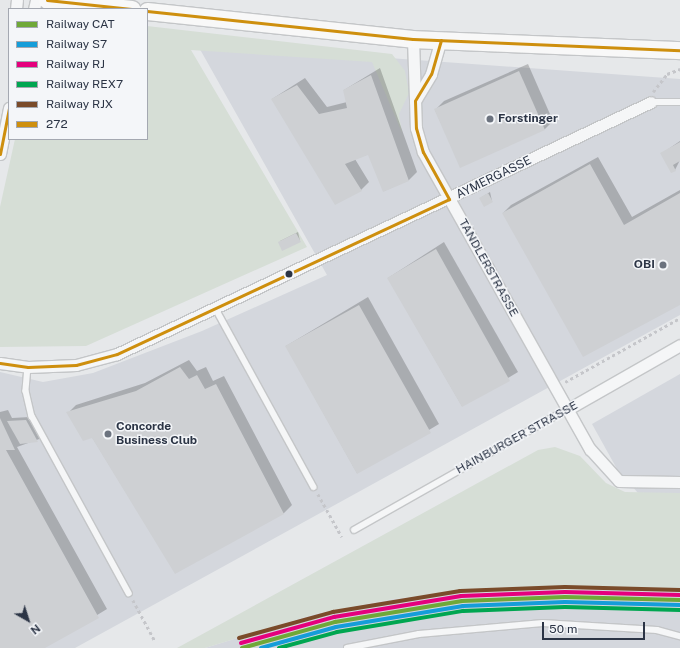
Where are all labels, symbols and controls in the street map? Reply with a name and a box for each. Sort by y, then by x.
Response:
legend [8,8,148,140]
text: Railway CAT [46,17,115,31]
text: Railway S7 [46,37,107,51]
text: Railway RJ [46,57,105,71]
text: Railway REX7 [46,77,123,91]
text: Railway RJX [46,97,113,111]
place label: Forstinger [498,112,558,126]
marker: Forstinger [485,114,495,124]
text: 272 [46,117,68,131]
street label: AYMERGASSE [454,154,534,202]
street label: TANDLERSTRASSE [455,217,521,319]
place label: OBI [634,258,655,272]
marker: OBI [658,260,668,270]
unlabelled marker [284,269,294,279]
street label: HAINBURGER STRASSE [454,398,580,478]
place label: Concorde Business Club [116,420,197,448]
marker: Concorde Business Club [103,429,113,439]
north arrow [8,600,48,640]
scale bar [544,614,647,640]
text: N [28,622,43,637]
text: 50 m [549,622,577,636]

